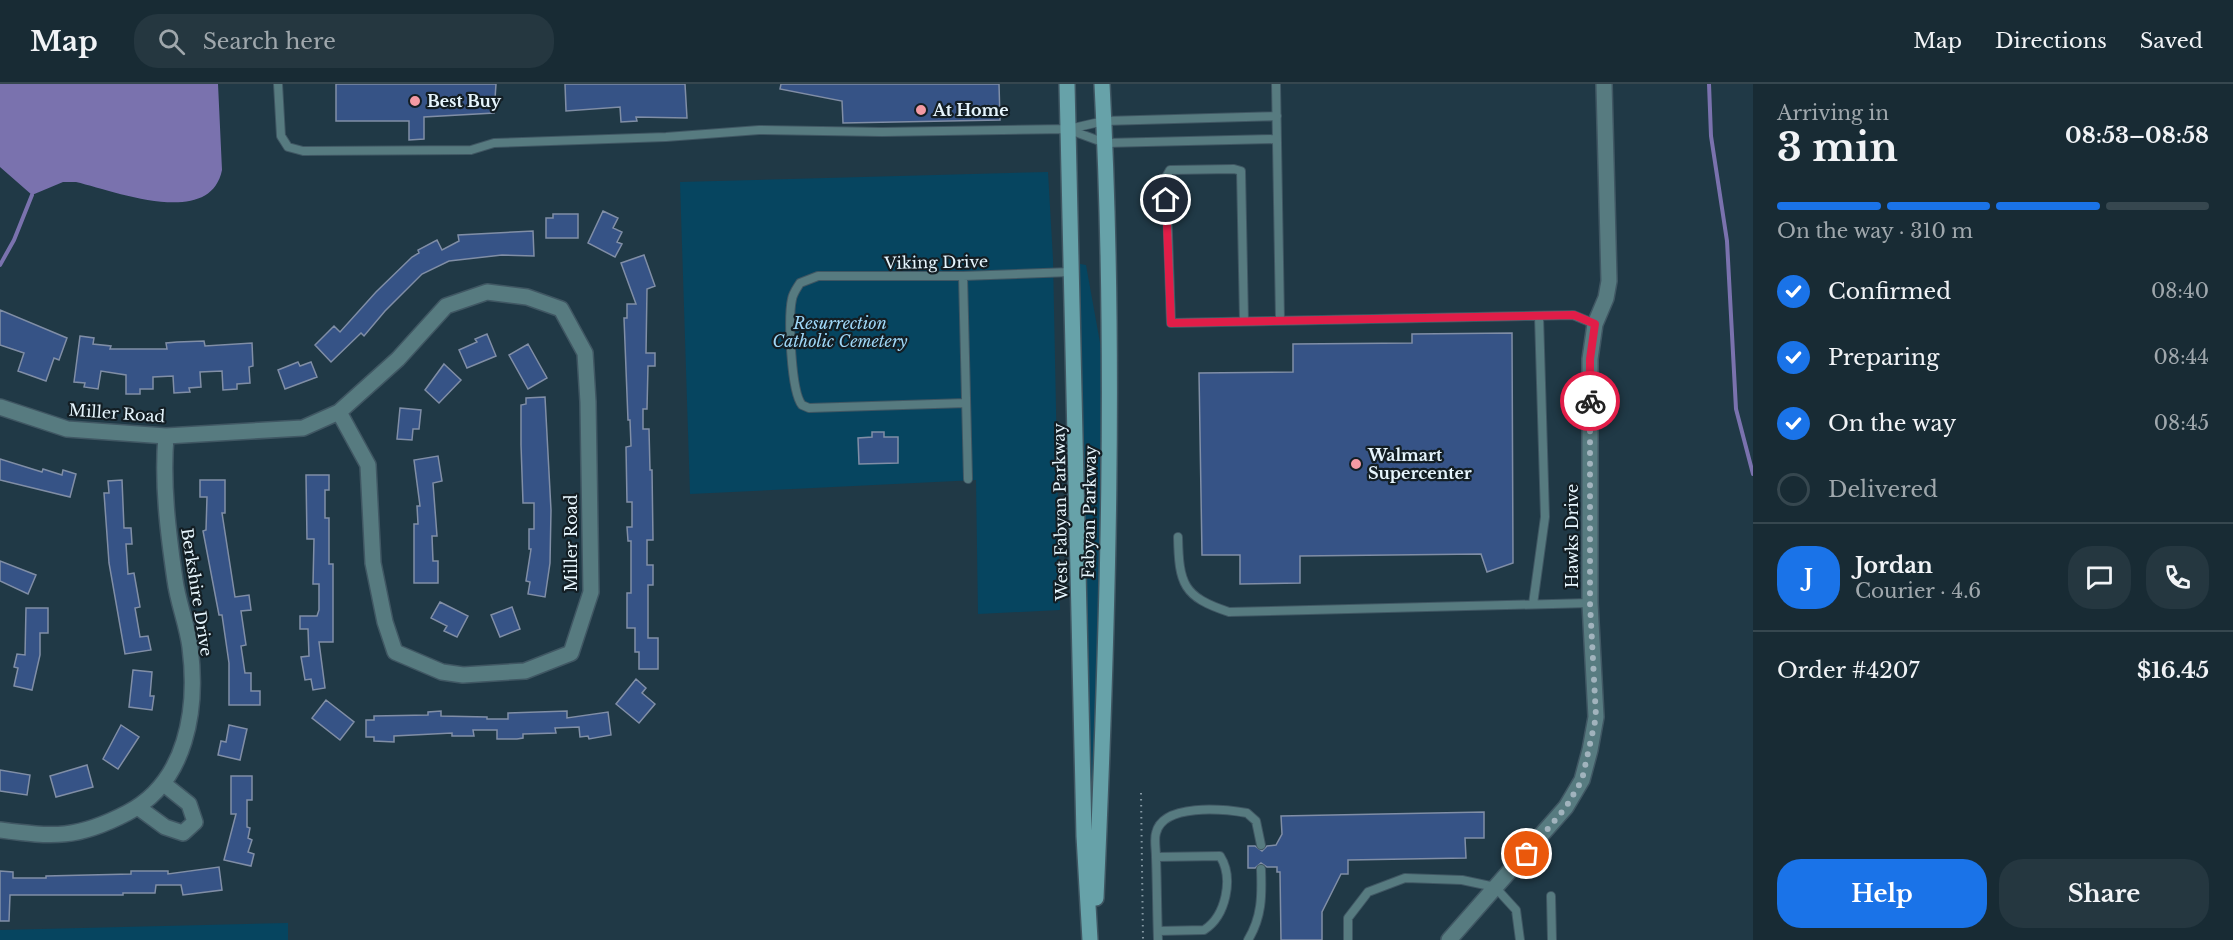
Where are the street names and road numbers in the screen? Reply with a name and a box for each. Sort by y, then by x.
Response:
street label: Viking Drive [883,251,988,273]
street label: Miller Road [68,400,166,426]
street label: West Fabyan Parkway [1048,422,1072,602]
street label: Fabyan Parkway [1078,445,1100,579]
street label: Hawks Drive [1562,484,1582,588]
street label: Miller Road [561,494,581,591]
street label: Berkshire Drive [177,526,217,658]

